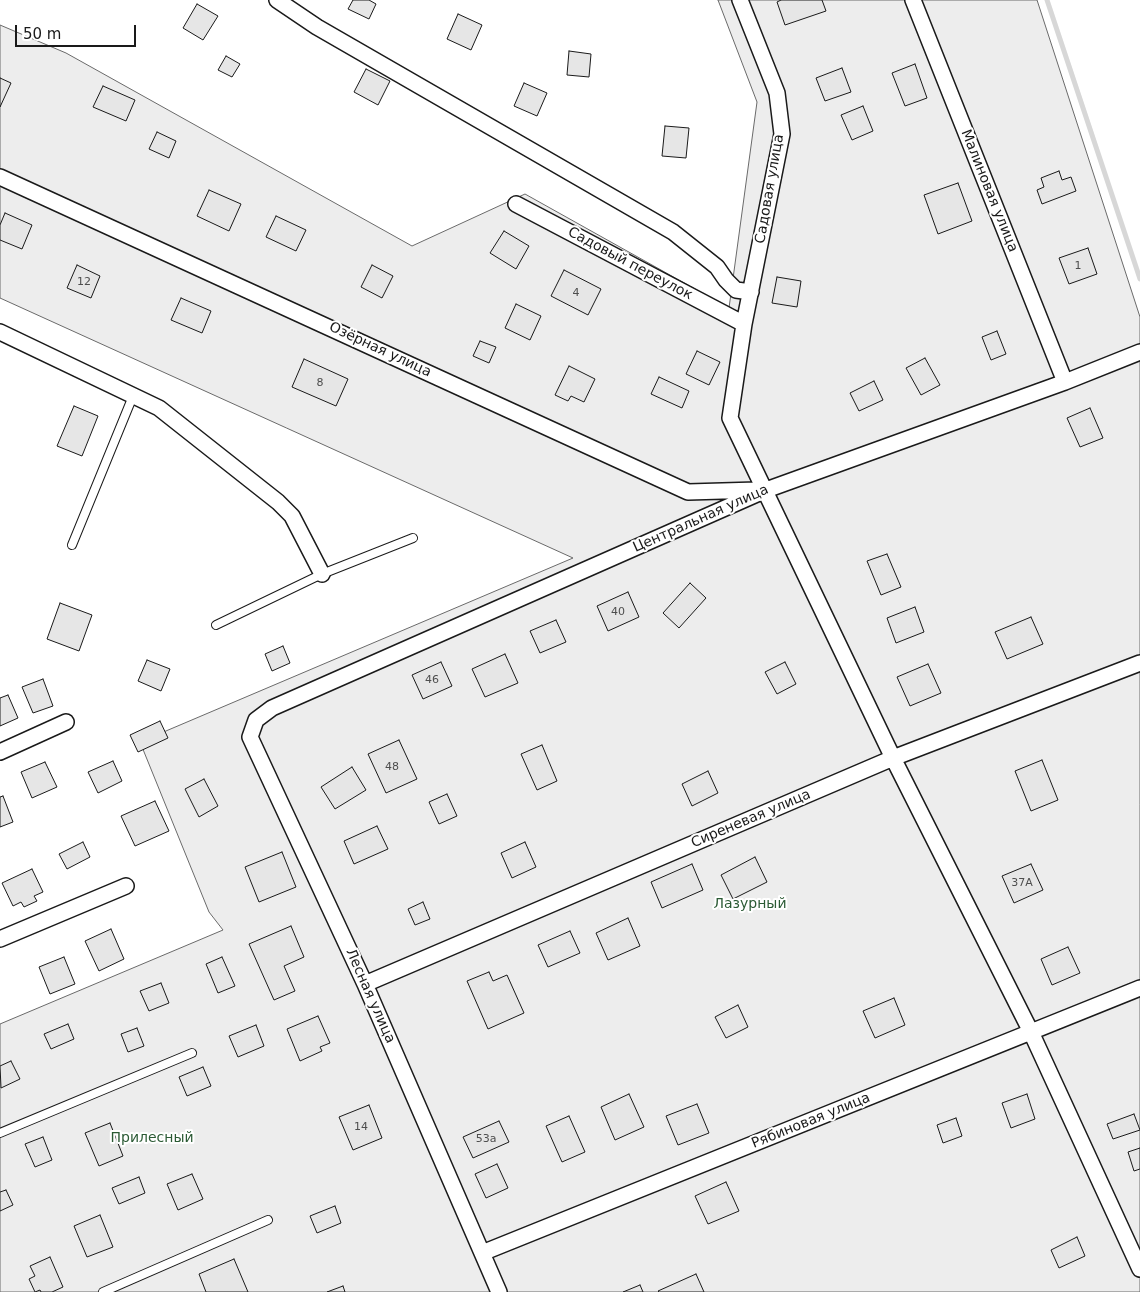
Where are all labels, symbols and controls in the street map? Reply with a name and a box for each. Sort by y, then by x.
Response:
scale bar [18,15,139,47]
text: 50 m [23,25,61,43]
street label: Малиновая улица [957,127,1021,255]
street label: Садовая улица [752,133,788,245]
street label: Садовый переулок [565,224,695,304]
house number: 1 [1075,259,1081,273]
house number: 12 [77,275,91,289]
house number: 4 [573,286,579,300]
street label: Озёрная улица [326,319,434,381]
house number: 8 [317,376,323,390]
street label: Центральная улица [631,482,771,556]
house number: 40 [611,605,625,619]
house number: 46 [425,673,439,687]
house number: 48 [385,760,399,774]
street label: Сиреневая улица [689,786,813,852]
house number: 37А [1011,876,1033,890]
park label: Лазурный [713,896,787,912]
street label: Лесная улица [342,946,398,1046]
street label: Рябиновая улица [749,1090,873,1152]
house number: 14 [354,1120,368,1134]
park label: Прилесный [110,1130,194,1146]
house number: 53а [476,1132,496,1146]

